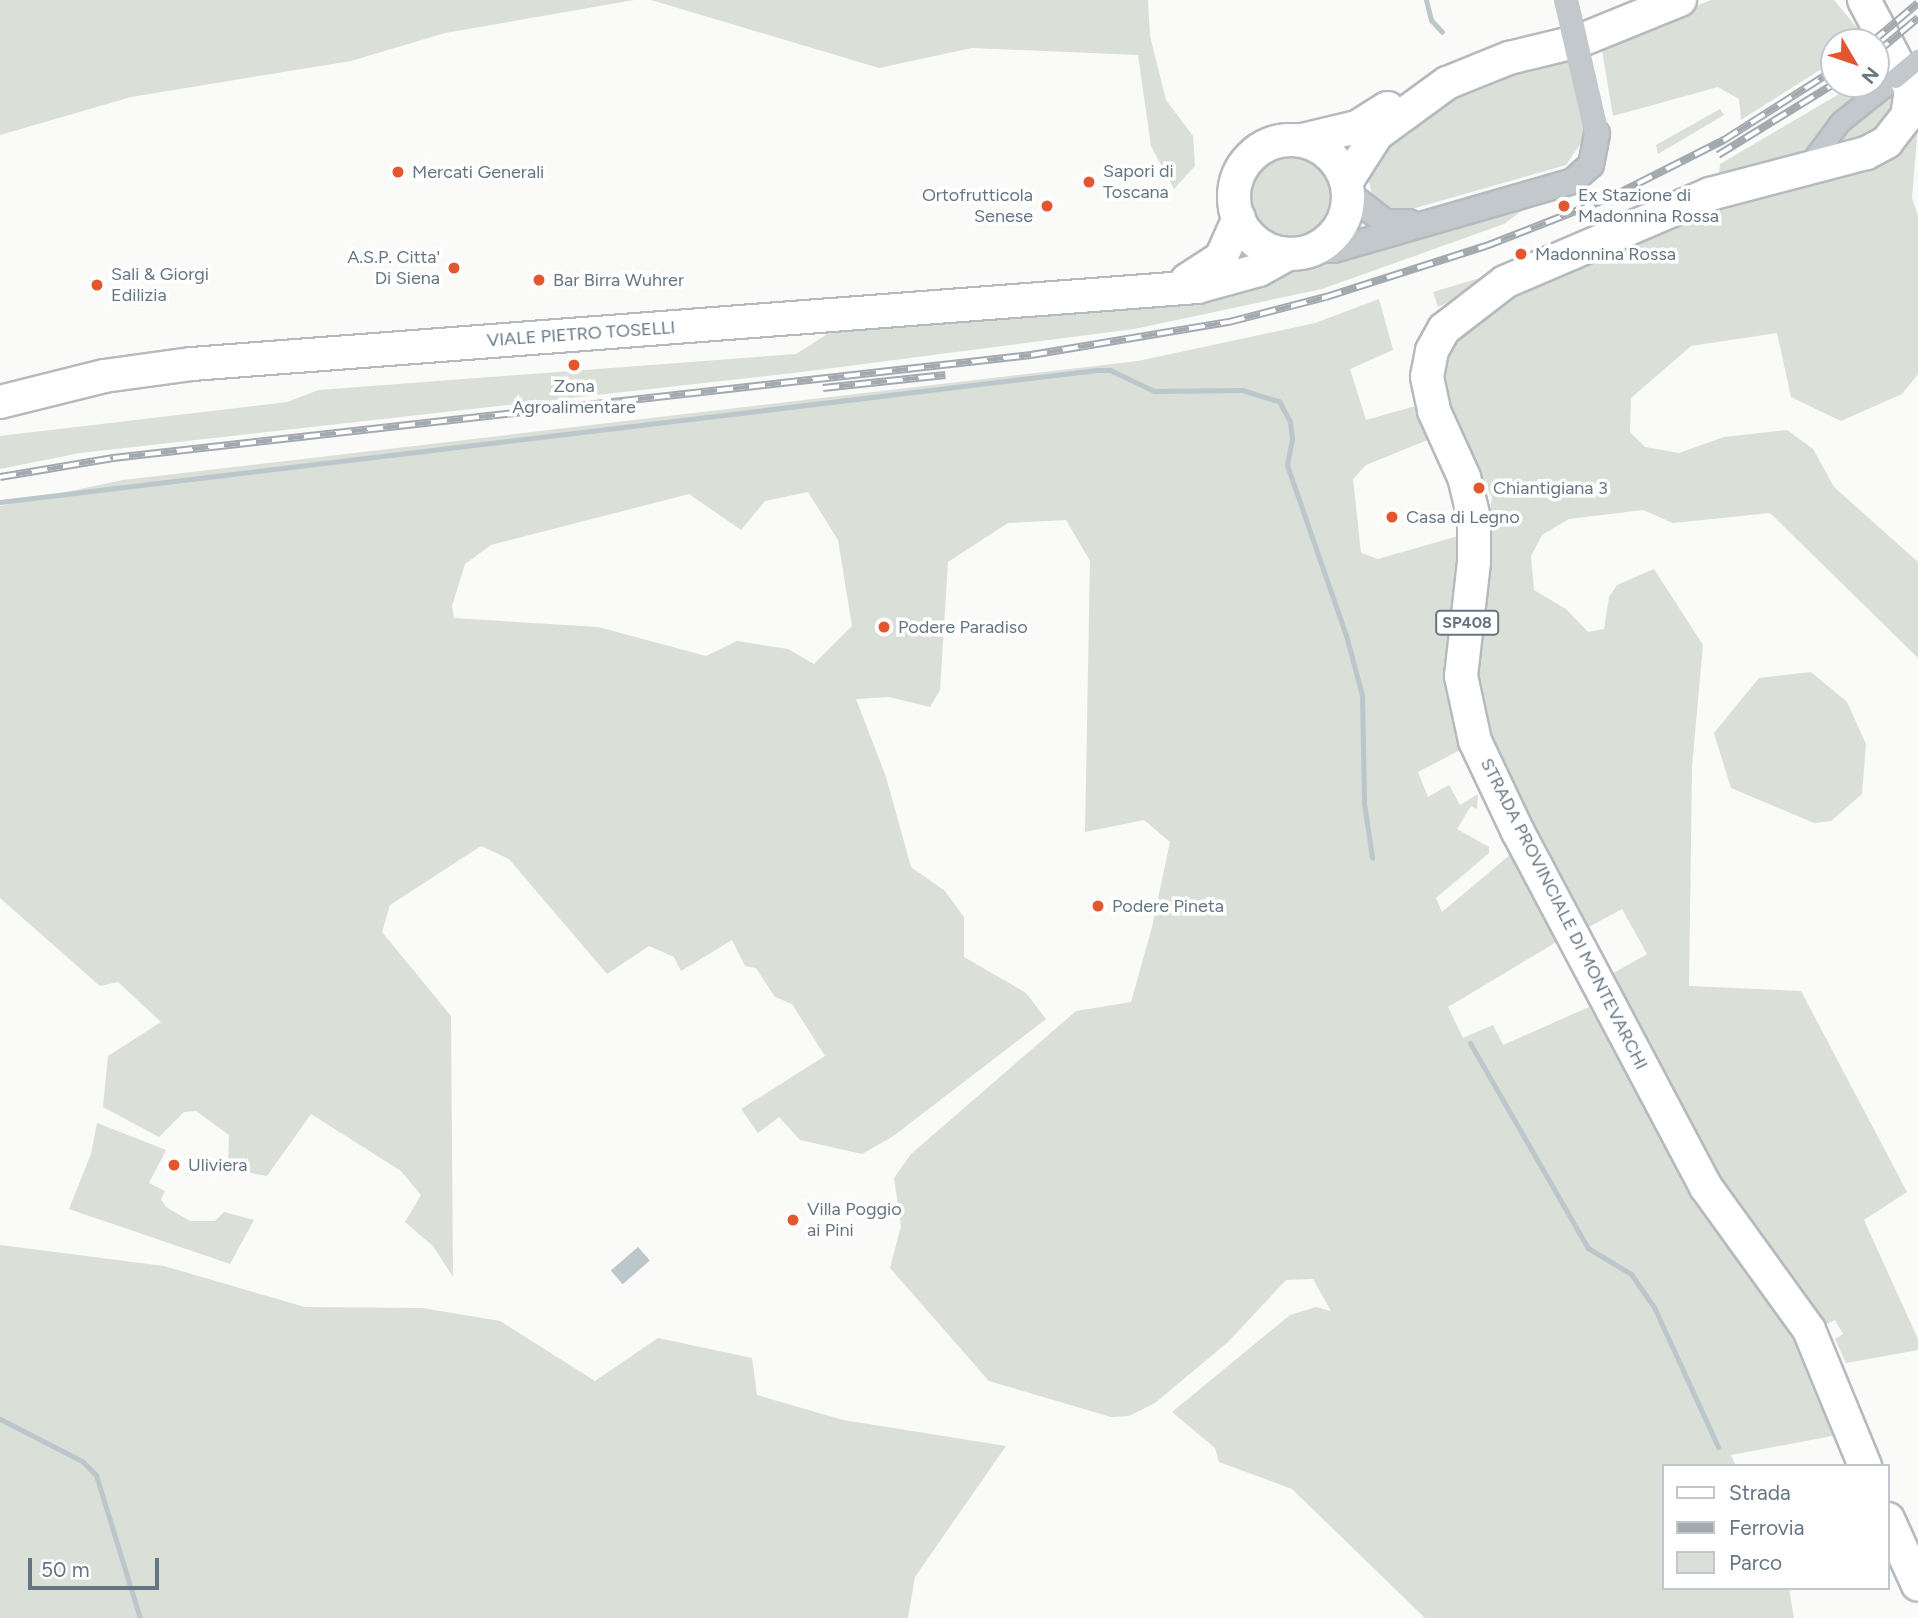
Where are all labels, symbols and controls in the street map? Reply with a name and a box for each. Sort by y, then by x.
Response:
north arrow [1820,28,1890,98]
text: N [1857,62,1884,88]
place label: Mercati Generali [412,161,544,183]
place label: Sapori di Toscana [1103,161,1174,204]
marker: Mercati Generali [390,164,406,180]
marker: Sapori di Toscana [1081,174,1097,190]
place label: Ortofrutticola Senese [922,185,1033,228]
place label: Ex Stazione di Madonnina Rossa [1578,185,1719,228]
marker: Ortofrutticola Senese [1039,198,1055,214]
marker: Ex Stazione di Madonnina Rossa [1556,198,1572,214]
place label: Madonnina Rossa [1535,243,1676,265]
marker: Madonnina Rossa [1513,246,1529,262]
place label: A.S.P. Citta' Di Siena [347,247,440,290]
marker: A.S.P. Citta' Di Siena [446,260,462,276]
place label: Sali & Giorgi Edilizia [111,264,209,306]
place label: Bar Birra Wuhrer [553,269,684,291]
marker: Bar Birra Wuhrer [531,272,547,288]
marker: Sali & Giorgi Edilizia [89,277,105,293]
street label: VIALE PIETRO TOSELLI [486,317,676,351]
marker: Zona Agroalimentare [566,357,582,373]
place label: Zona Agroalimentare [512,376,636,418]
place label: Chiantigiana 3 [1493,477,1608,499]
marker: Chiantigiana 3 [1471,480,1487,496]
place label: Casa di Legno [1406,506,1520,528]
marker: Casa di Legno [1384,509,1400,525]
road number: SP408 [1434,610,1500,636]
place label: Podere Paradiso [898,616,1028,638]
marker: Podere Paradiso [876,619,892,635]
street label: STRADA PROVINCIALE DI MONTEVARCHI [1476,755,1652,1073]
place label: Podere Pineta [1112,895,1224,917]
marker: Podere Pineta [1090,898,1106,914]
place label: Uliviera [188,1154,247,1176]
marker: Uliviera [166,1157,182,1173]
place label: Villa Poggio ai Pini [807,1199,902,1242]
marker: Villa Poggio ai Pini [785,1212,801,1228]
legend [1662,1464,1890,1590]
text: Strada [1729,1480,1791,1505]
text: Ferrovia [1729,1515,1804,1540]
scale bar [32,1544,163,1588]
text: Parco [1729,1550,1782,1575]
text: 50 m [41,1557,90,1582]

